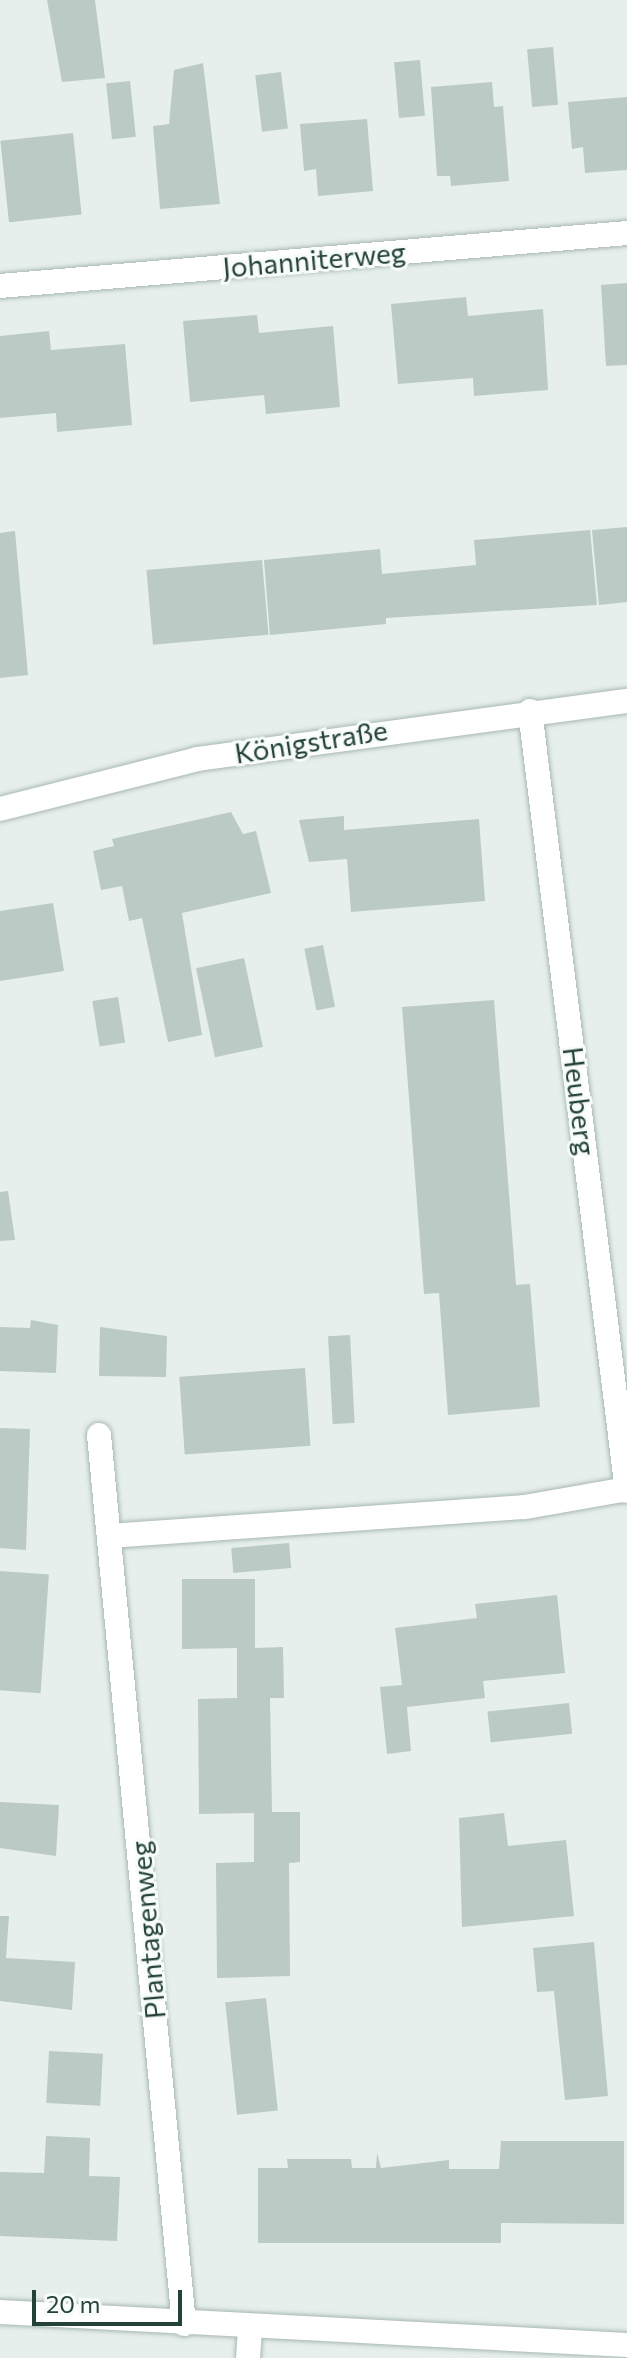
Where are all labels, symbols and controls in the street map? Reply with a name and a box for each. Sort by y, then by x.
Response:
street label: Johanniterweg [221,234,407,284]
street label: Königstraße [232,712,390,770]
street label: Heuberg [557,1045,603,1157]
street label: Plantagenweg [122,1840,172,2020]
scale bar [36,2274,186,2324]
text: 20 m [46,2289,100,2318]

